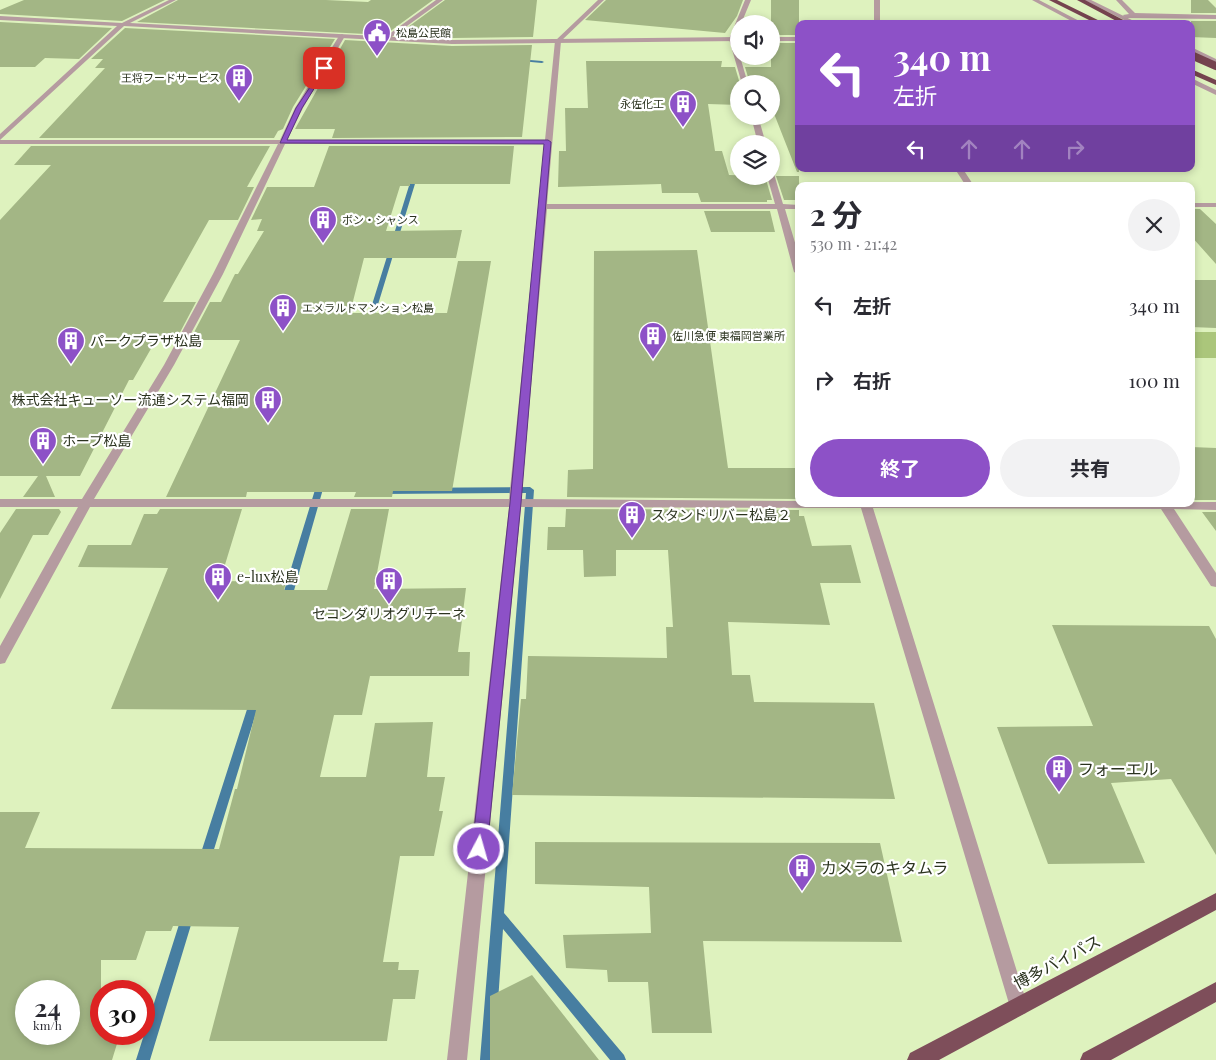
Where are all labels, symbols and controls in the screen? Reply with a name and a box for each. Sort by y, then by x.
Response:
map controls [730,15,780,185]
button: sound [730,15,780,65]
public building icon: 松島公民館 [362,18,392,57]
place label: 松島公民館 [396,25,451,40]
text: 340 m [893,33,991,80]
icon: left [810,40,875,105]
pin [303,47,345,89]
icon: arrive [310,54,338,82]
building icon: 王将フードサービス [224,63,254,102]
place label: 王将フードサービス [121,70,220,85]
button: search [730,75,780,125]
text: 左折 [893,80,937,110]
building icon: 永佐化工 [668,89,698,128]
place label: 永佐化工 [620,96,664,111]
button: layers [730,135,780,185]
icon: left [902,135,930,163]
icon: ahead [955,135,983,163]
icon: ahead [1008,135,1036,163]
icon: right [1061,135,1089,163]
text: 2 分 [810,194,862,234]
button: close [1128,199,1180,251]
building icon: ボン・シャンス [308,205,338,244]
place label: ボン・シャンス [342,212,419,227]
text: 530 m · 21:42 [810,233,897,254]
icon: left [810,291,838,319]
text: 左折 [853,292,891,318]
text: 340 m [1129,292,1180,318]
building icon: エメラルドマンション松島 [268,293,298,332]
place label: エメラルドマンション松島 [302,300,434,315]
building icon: 佐川急便 東福岡営業所 [638,321,668,360]
building icon: パークプラザ松島 [56,326,86,365]
place label: 佐川急便 東福岡営業所 [672,328,786,343]
place label: パークプラザ松島 [90,331,202,350]
icon: right [810,366,838,394]
text: 右折 [853,367,891,393]
text: 100 m [1129,367,1180,393]
building icon: 株式会社キューソー流通システム福岡 [253,385,283,424]
place label: 株式会社キューソー流通システム福岡 [11,390,249,409]
building icon: ホープ松島 [28,426,58,465]
place label: ホープ松島 [62,431,131,450]
button: 終了 [810,439,990,497]
button: 共有 [1000,439,1180,497]
building icon: スタンドリバー松島２ [617,500,647,539]
place label: スタンドリバー松島２ [651,505,791,524]
building icon: e-lux松島 [203,562,233,601]
building icon: セコンダリオグリチーネ [374,566,404,605]
place label: e-lux松島 [237,567,298,586]
place label: セコンダリオグリチーネ [312,604,466,623]
building icon: フォーエル [1044,754,1074,793]
place label: フォーエル [1078,758,1158,779]
position arrow [452,822,504,874]
building icon: カメラのキタムラ [787,853,817,892]
place label: カメラのキタムラ [821,857,948,878]
street label: 博多バイパス [1010,930,1104,993]
speed limit sign: 30 [90,980,155,1045]
text: 24 [34,990,61,1023]
text: km/h [33,1017,62,1033]

